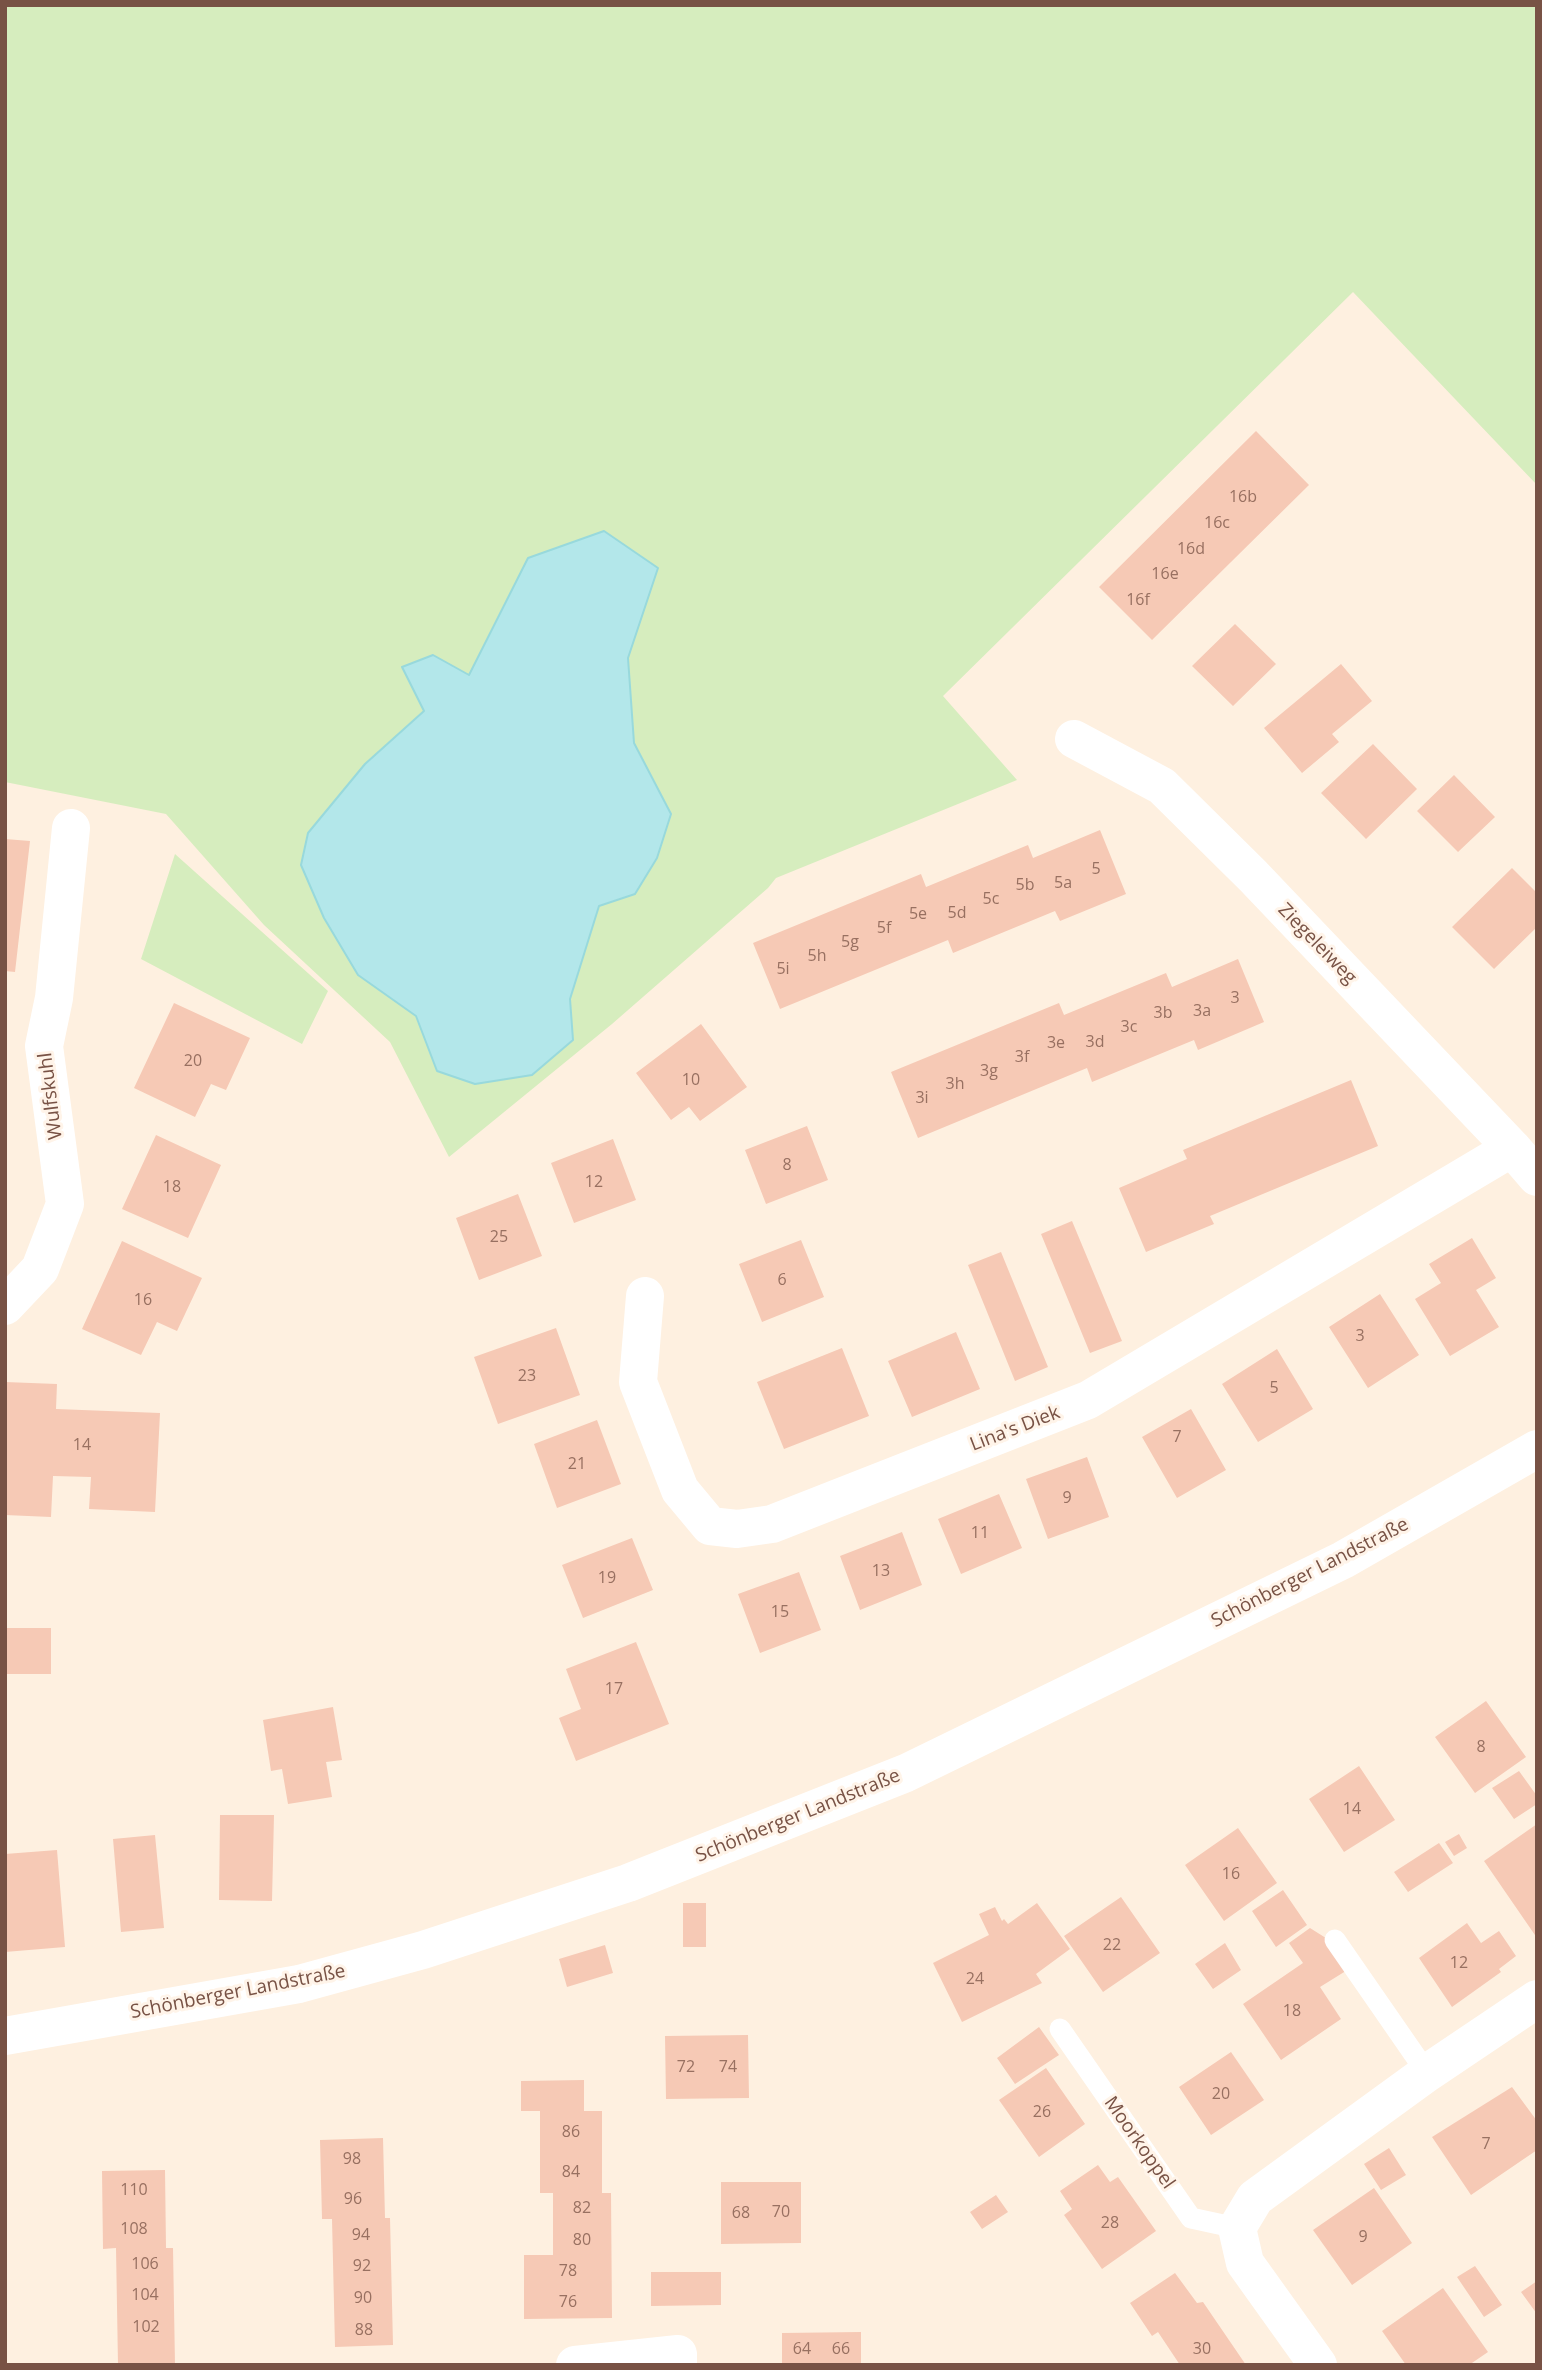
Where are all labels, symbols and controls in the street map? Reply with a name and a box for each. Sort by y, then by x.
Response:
house number: 16b [1229,487,1257,507]
house number: 16c [1204,513,1230,533]
house number: 16d [1177,539,1205,559]
house number: 16e [1151,564,1179,584]
house number: 16f [1126,590,1150,610]
house number: 5 [1091,859,1101,879]
house number: 5a [1054,873,1072,893]
house number: 5b [1016,875,1034,895]
house number: 5c [983,889,999,909]
street label: Ziegeleiweg [1273,899,1361,989]
house number: 5d [948,903,966,923]
house number: 5e [909,904,927,924]
house number: 5f [877,918,891,938]
house number: 5g [841,932,859,952]
house number: 5h [808,946,826,966]
house number: 5i [776,959,790,979]
house number: 3 [1230,988,1240,1008]
house number: 3a [1193,1001,1211,1021]
house number: 3b [1154,1003,1172,1023]
house number: 3c [1121,1017,1137,1037]
house number: 3d [1086,1032,1104,1052]
house number: 3e [1047,1033,1065,1053]
house number: 3f [1015,1047,1029,1067]
street label: Wulfskuhl [34,1051,68,1141]
house number: 20 [184,1051,202,1071]
house number: 3g [980,1061,998,1081]
house number: 10 [682,1070,700,1090]
house number: 3h [946,1074,964,1094]
house number: 3i [915,1088,929,1108]
house number: 8 [782,1155,792,1175]
house number: 12 [585,1172,603,1192]
house number: 18 [163,1177,181,1197]
house number: 25 [490,1227,508,1247]
house number: 6 [777,1270,787,1290]
house number: 16 [134,1290,152,1310]
house number: 3 [1355,1326,1365,1346]
house number: 23 [518,1366,536,1386]
house number: 5 [1269,1378,1279,1398]
street label: Lina's Diek [967,1401,1063,1457]
house number: 7 [1172,1427,1182,1447]
house number: 14 [73,1435,91,1455]
house number: 21 [568,1454,586,1474]
house number: 9 [1062,1488,1072,1508]
street label: Schönberger Landstraße [1208,1513,1412,1633]
house number: 11 [971,1523,989,1543]
house number: 13 [872,1561,890,1581]
house number: 19 [598,1568,616,1588]
house number: 15 [771,1602,789,1622]
house number: 17 [605,1679,623,1699]
house number: 8 [1476,1737,1486,1757]
street label: Schönberger Landstraße [692,1765,904,1867]
house number: 14 [1343,1799,1361,1819]
house number: 16 [1222,1864,1240,1884]
house number: 22 [1103,1935,1121,1955]
house number: 12 [1450,1953,1468,1973]
street label: Schönberger Landstraße [129,1960,347,2024]
house number: 24 [966,1969,984,1989]
house number: 18 [1283,2001,1301,2021]
house number: 72 [677,2057,695,2077]
house number: 74 [719,2057,737,2077]
house number: 20 [1212,2084,1230,2104]
street label: Moorkoppel [1099,2092,1179,2194]
house number: 26 [1033,2102,1051,2122]
house number: 86 [562,2122,580,2142]
house number: 7 [1481,2134,1491,2154]
house number: 98 [343,2149,361,2169]
house number: 84 [562,2162,580,2182]
house number: 110 [120,2180,148,2200]
house number: 96 [344,2189,362,2209]
house number: 82 [573,2198,591,2218]
house number: 70 [772,2202,790,2222]
house number: 68 [732,2203,750,2223]
house number: 28 [1101,2213,1119,2233]
house number: 108 [120,2219,148,2239]
house number: 94 [352,2225,370,2245]
house number: 9 [1358,2227,1368,2247]
house number: 80 [573,2230,591,2250]
house number: 106 [131,2254,159,2274]
house number: 92 [353,2256,371,2276]
house number: 78 [559,2261,577,2281]
house number: 104 [131,2285,159,2305]
house number: 90 [354,2288,372,2308]
house number: 76 [559,2292,577,2312]
house number: 102 [132,2317,160,2337]
house number: 88 [355,2320,373,2340]
house number: 64 [793,2339,811,2359]
house number: 66 [832,2339,850,2359]
house number: 30 [1193,2339,1211,2359]

